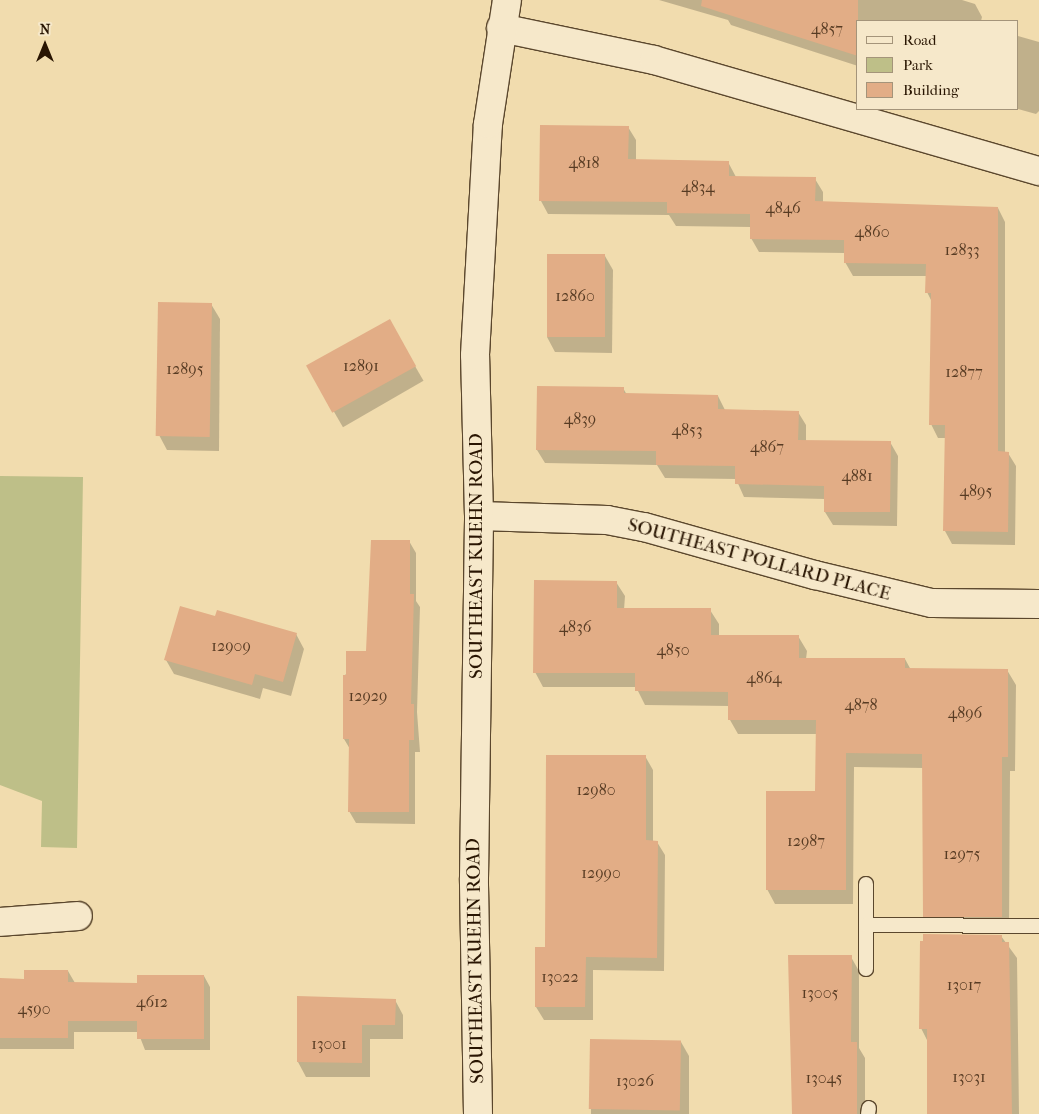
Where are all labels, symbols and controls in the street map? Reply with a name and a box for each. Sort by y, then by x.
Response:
house number: 4857 [811,19,843,39]
north arrow [20,20,70,70]
legend [856,20,1019,110]
text: N [40,21,50,38]
text: Road [903,31,936,49]
text: Park [903,56,933,74]
text: Building [903,81,959,99]
house number: 4818 [568,153,600,173]
house number: 4834 [681,177,715,197]
house number: 4846 [765,198,801,218]
house number: 4860 [855,222,889,242]
house number: 12833 [944,240,980,260]
house number: 12860 [555,286,595,306]
house number: 12891 [343,356,379,376]
house number: 12895 [166,359,204,379]
house number: 12877 [945,362,983,382]
house number: 4839 [564,409,596,429]
house number: 4853 [672,420,702,440]
street label: SOUTHEAST KUEHN ROAD [466,433,488,679]
house number: 4867 [750,437,784,457]
house number: 4881 [841,466,873,486]
house number: 4895 [960,481,992,501]
street label: SOUTHEAST POLLARD PLACE [625,514,893,606]
house number: 4836 [559,617,591,637]
house number: 12909 [211,636,251,656]
house number: 4850 [656,640,690,660]
house number: 4864 [746,668,782,688]
house number: 12929 [349,686,387,706]
house number: 4878 [844,695,878,715]
house number: 4896 [948,703,982,723]
house number: 12980 [576,780,616,800]
house number: 12987 [787,831,825,851]
street label: SOUTHEAST KUEHN ROAD [462,838,490,1084]
house number: 12975 [944,844,980,864]
house number: 12990 [581,863,621,883]
house number: 13022 [541,967,579,987]
house number: 13017 [947,975,981,995]
house number: 13005 [802,983,838,1003]
house number: 4612 [136,992,168,1012]
house number: 4590 [17,999,51,1019]
house number: 13001 [311,1034,347,1054]
house number: 13031 [952,1067,986,1087]
house number: 13045 [806,1068,842,1088]
house number: 13026 [616,1071,654,1091]

